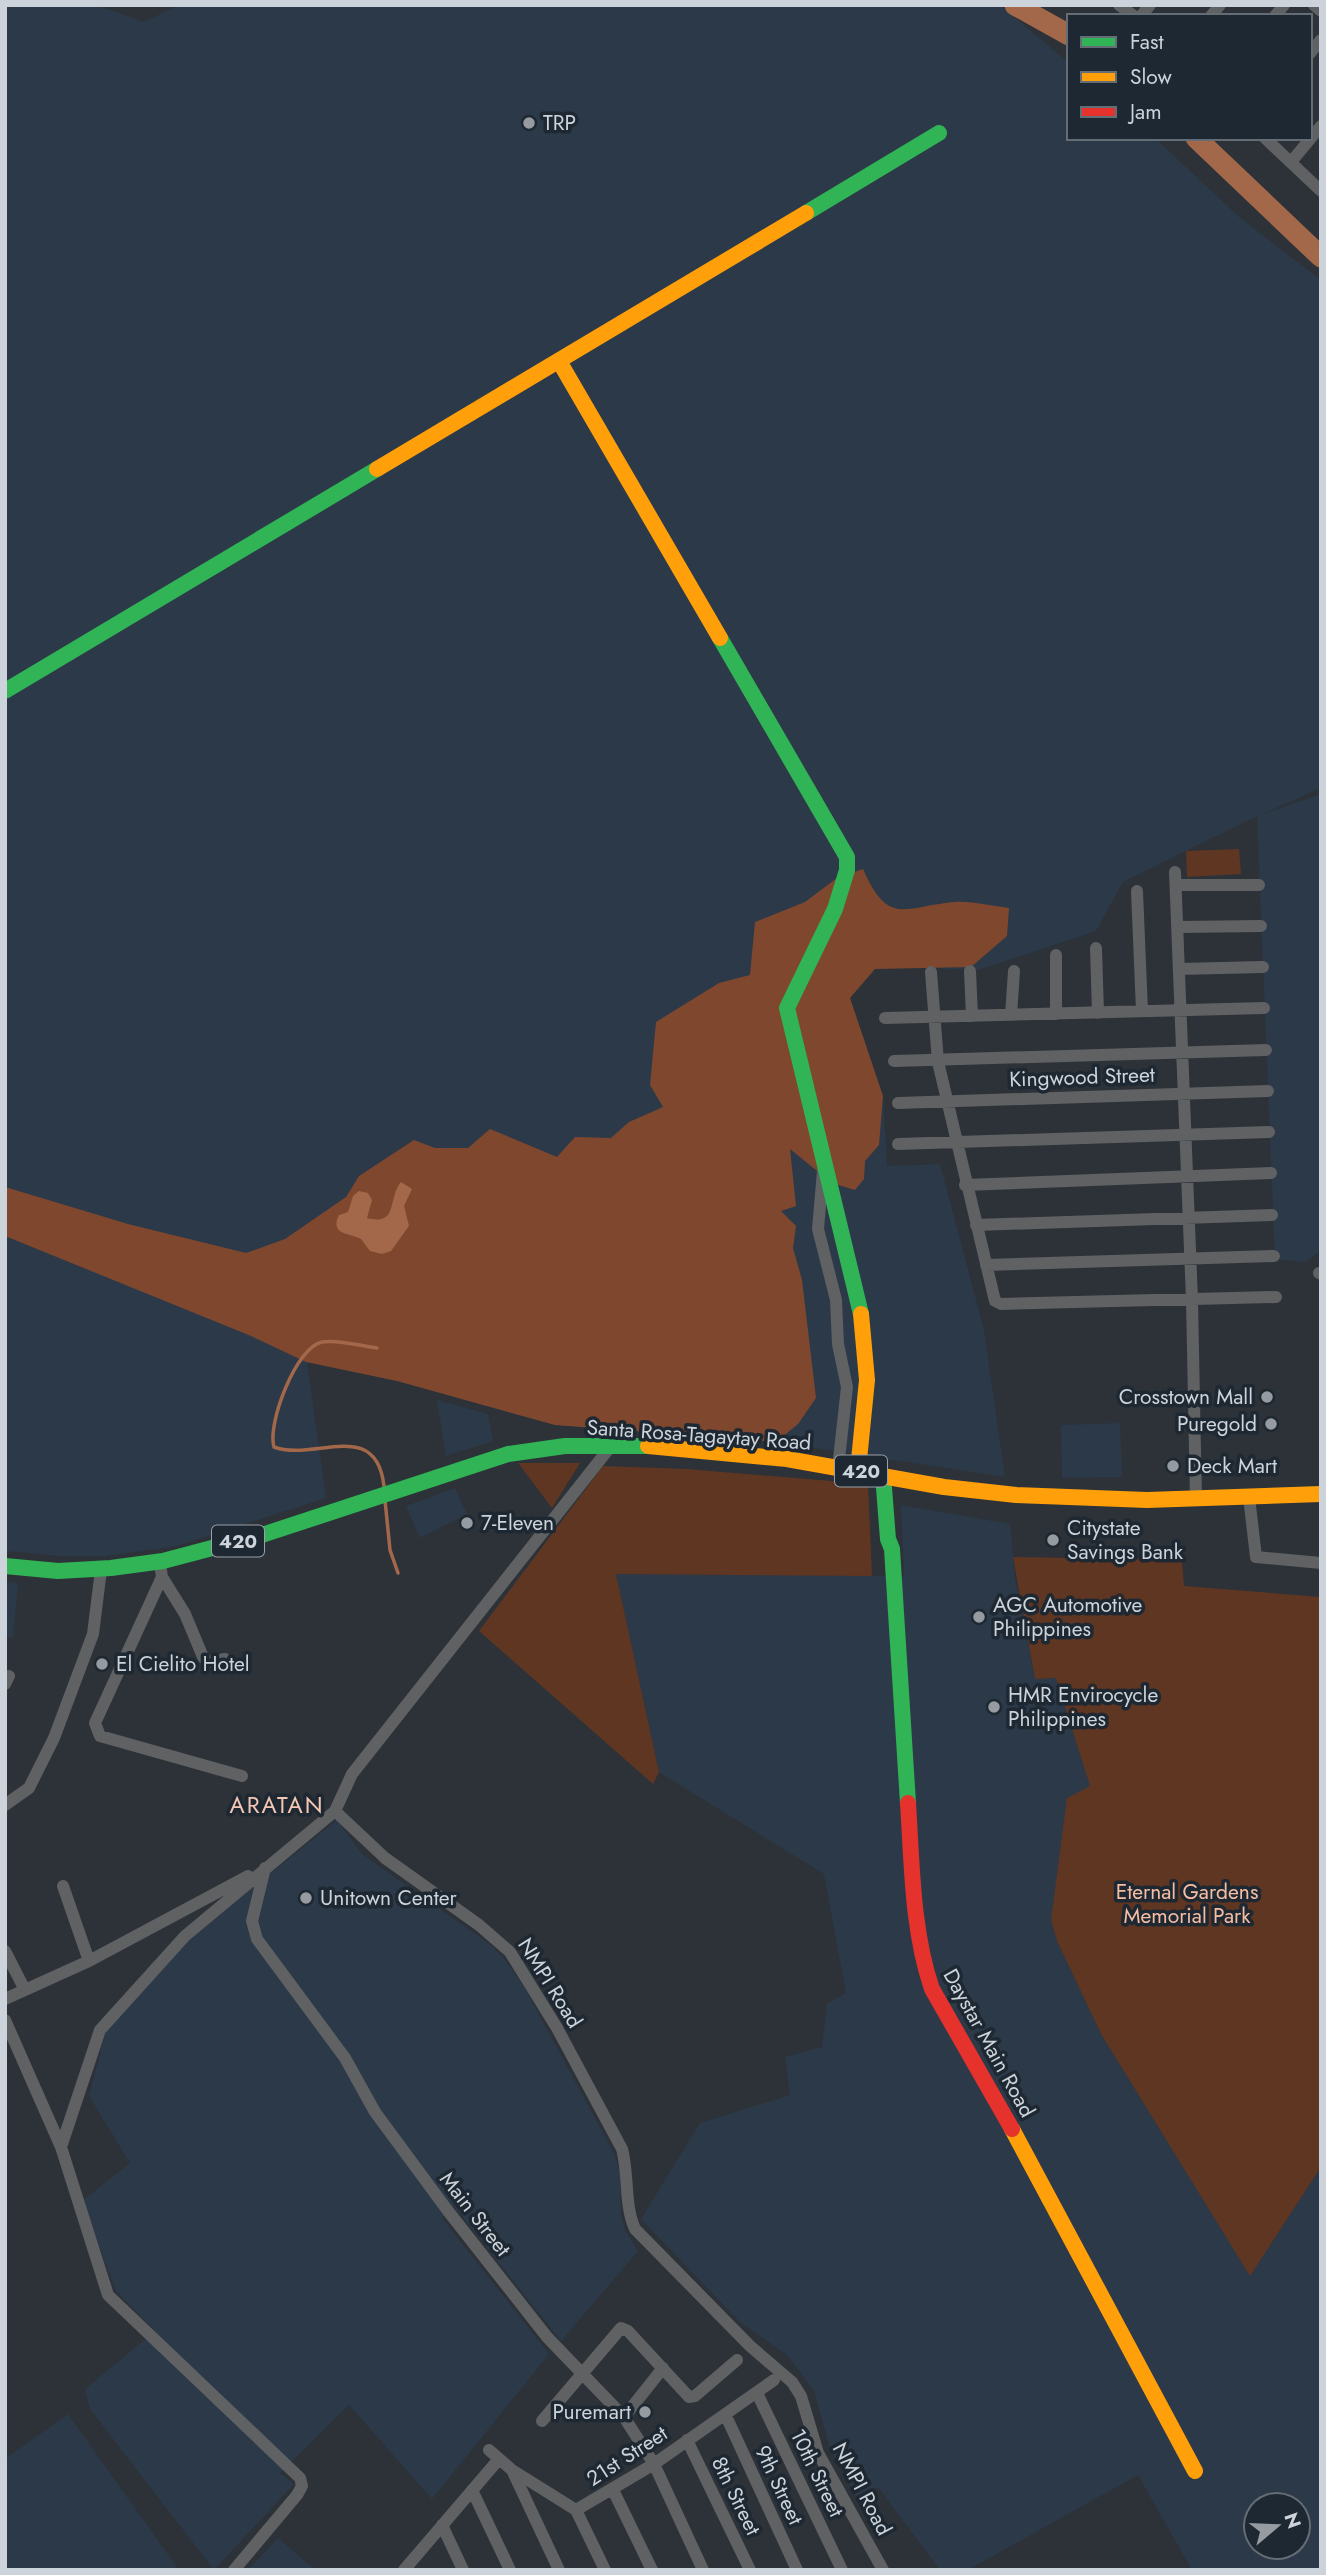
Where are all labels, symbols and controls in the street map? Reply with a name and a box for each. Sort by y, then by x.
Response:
legend [1067,14,1312,140]
text: Fast [1130,27,1163,57]
text: Slow [1130,62,1172,92]
text: Jam [1127,97,1162,127]
place label: TRP [543,108,576,138]
marker: TRP [521,115,537,131]
street label: Kingwood Street [1009,1059,1155,1095]
place label: Crosstown Mall [1119,1382,1253,1412]
marker: Crosstown Mall [1259,1389,1275,1405]
place label: Puregold [1177,1409,1257,1439]
street label: Santa Rosa-Tagaytay Road [586,1412,812,1458]
marker: Puregold [1263,1416,1279,1432]
place label: Deck Mart [1187,1451,1277,1481]
road number: 420 [835,1456,887,1486]
marker: Deck Mart [1165,1458,1181,1474]
place label: 7-Eleven [481,1508,554,1538]
place label: Citystate Savings Bank [1067,1513,1184,1567]
marker: 7-Eleven [459,1515,475,1531]
road number: 420 [212,1526,264,1556]
marker: Citystate Savings Bank [1045,1532,1061,1548]
place label: AGC Automotive Philippines [993,1590,1142,1644]
marker: AGC Automotive Philippines [971,1609,987,1625]
place label: El Cielito Hotel [116,1649,250,1679]
marker: El Cielito Hotel [94,1656,110,1672]
place label: HMR Envirocycle Philippines [1008,1680,1158,1734]
marker: HMR Envirocycle Philippines [986,1699,1002,1715]
district label: ARATAN [229,1788,325,1822]
park label: Eternal Gardens Memorial Park [1116,1877,1258,1931]
place label: Unitown Center [320,1883,458,1913]
marker: Unitown Center [298,1890,314,1906]
street label: NMPI Road [510,1932,590,2034]
street label: Daystar Main Road [936,1963,1042,2123]
street label: Main Street [432,2165,518,2263]
place label: Puremart [552,2397,631,2427]
marker: Puremart [637,2404,653,2420]
street label: 21st Street [581,2419,673,2493]
street label: 10th Street [783,2424,851,2522]
street label: NMPI Road [825,2437,899,2541]
street label: 9th Street [748,2440,810,2530]
street label: 8th Street [704,2452,768,2540]
north arrow [1242,2491,1312,2561]
text: N [1277,2509,1308,2532]

